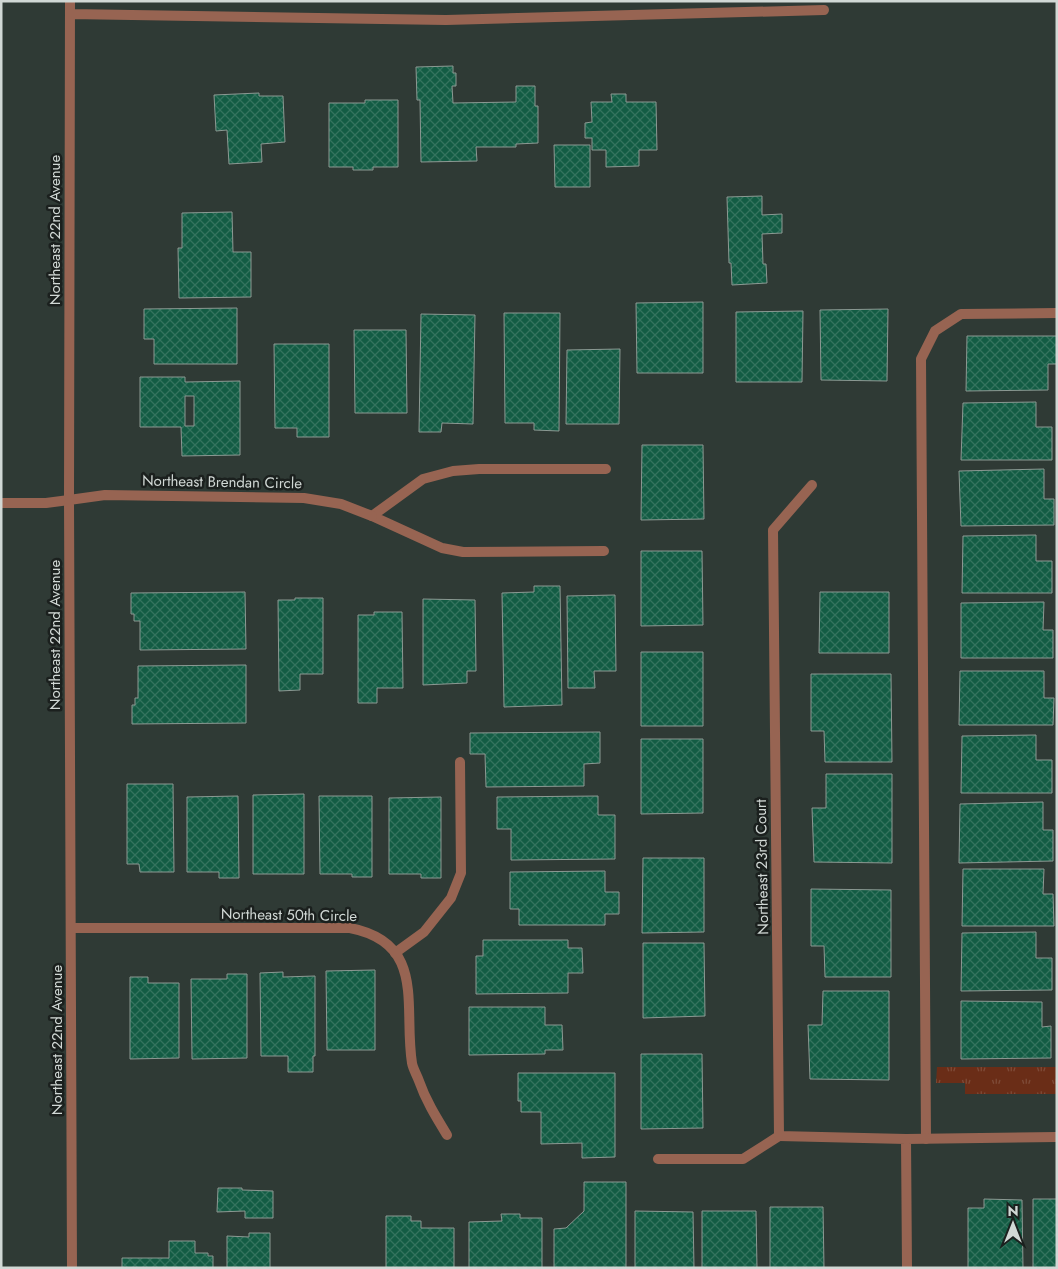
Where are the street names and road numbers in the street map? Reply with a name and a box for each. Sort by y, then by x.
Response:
street label: Northeast 22nd Avenue [44,155,66,305]
street label: Northeast Brendan Circle [142,470,302,494]
street label: Northeast 22nd Avenue [44,560,66,710]
street label: Northeast 23rd Court [750,799,774,935]
street label: Northeast 50th Circle [221,903,358,927]
street label: Northeast 22nd Avenue [46,965,68,1115]

